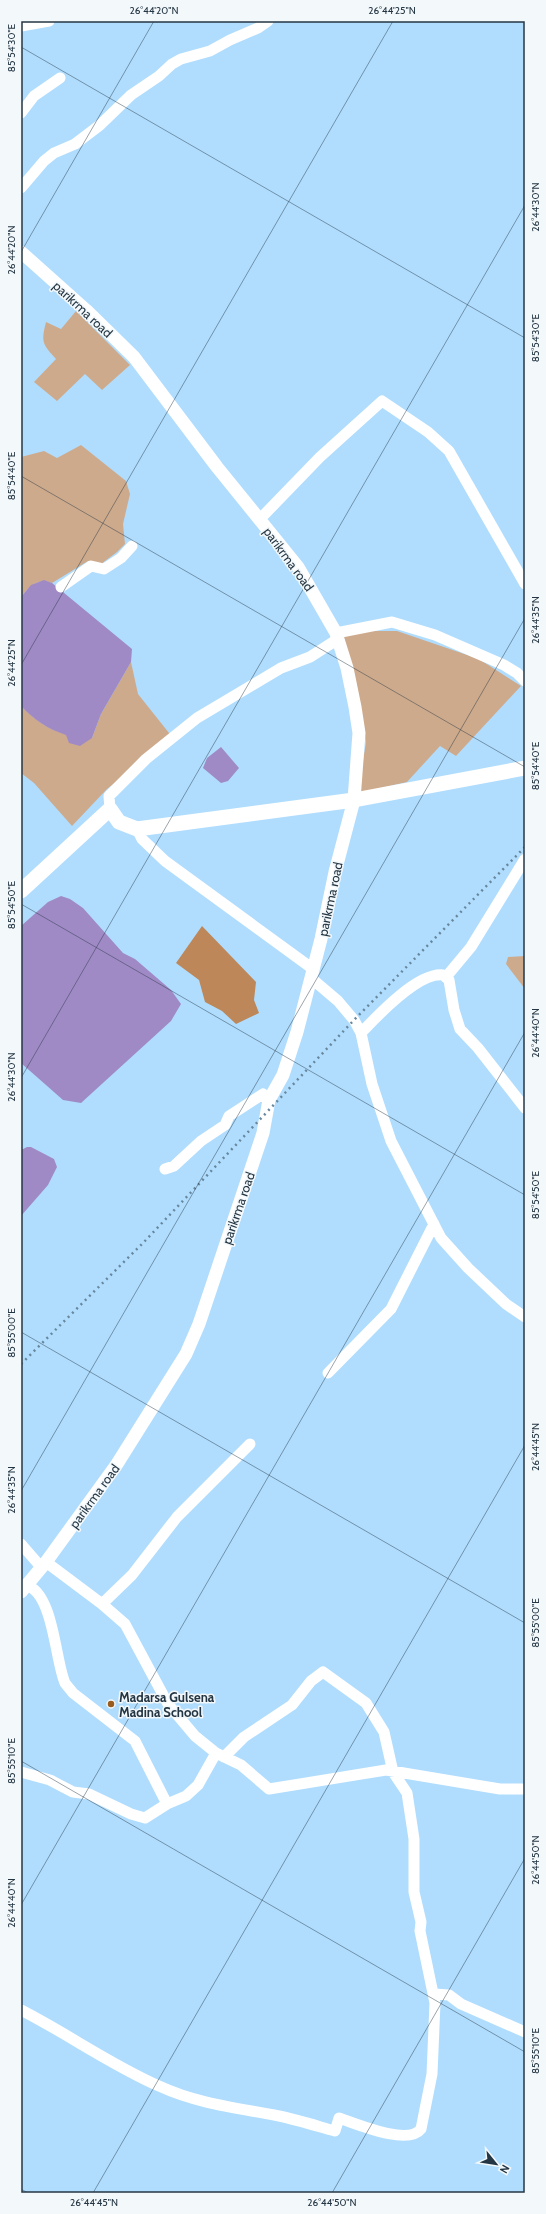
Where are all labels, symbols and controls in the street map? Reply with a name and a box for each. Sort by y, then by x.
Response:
text: 26°44'20"N [129,4,179,17]
text: 26°44'25"N [368,4,416,17]
text: 85°54'30"E [5,23,18,72]
text: 26°44'30"N [529,182,542,232]
text: 26°44'20"N [5,225,18,275]
street label: parikrma road [50,277,116,341]
text: 85°54'30"E [529,313,542,362]
text: 85°54'40"E [5,451,18,500]
street label: parikrma road [260,524,318,594]
text: 26°44'35"N [529,596,542,644]
text: 26°44'25"N [5,639,18,687]
text: 85°54'40"E [529,741,542,790]
street label: parikrma road [314,860,346,938]
text: 85°54'50"E [5,880,18,929]
text: 26°44'40"N [529,1008,542,1058]
text: 26°44'30"N [5,1052,18,1102]
street label: parikrma road [218,1170,258,1246]
text: 85°54'50"E [529,1170,542,1219]
text: 85°55'00"E [5,1308,18,1358]
text: 26°44'45"N [529,1423,542,1471]
street label: parikrma road [65,1461,123,1531]
text: 26°44'35"N [5,1466,18,1514]
text: 85°55'00"E [529,1598,542,1648]
place label: Madarsa Gulsena Madina School [119,1689,215,1720]
marker: Madarsa Gulsena Madina School [106,1699,116,1709]
text: 85°55'10"E [5,1738,18,1784]
text: 26°44'50"N [529,1835,542,1885]
text: 26°44'40"N [5,1878,18,1928]
text: 85°55'10"E [529,2028,542,2074]
north arrow [476,2144,516,2184]
text: N [497,2162,513,2176]
text: 26°44'45"N [70,2196,118,2209]
text: 26°44'50"N [307,2196,357,2209]

